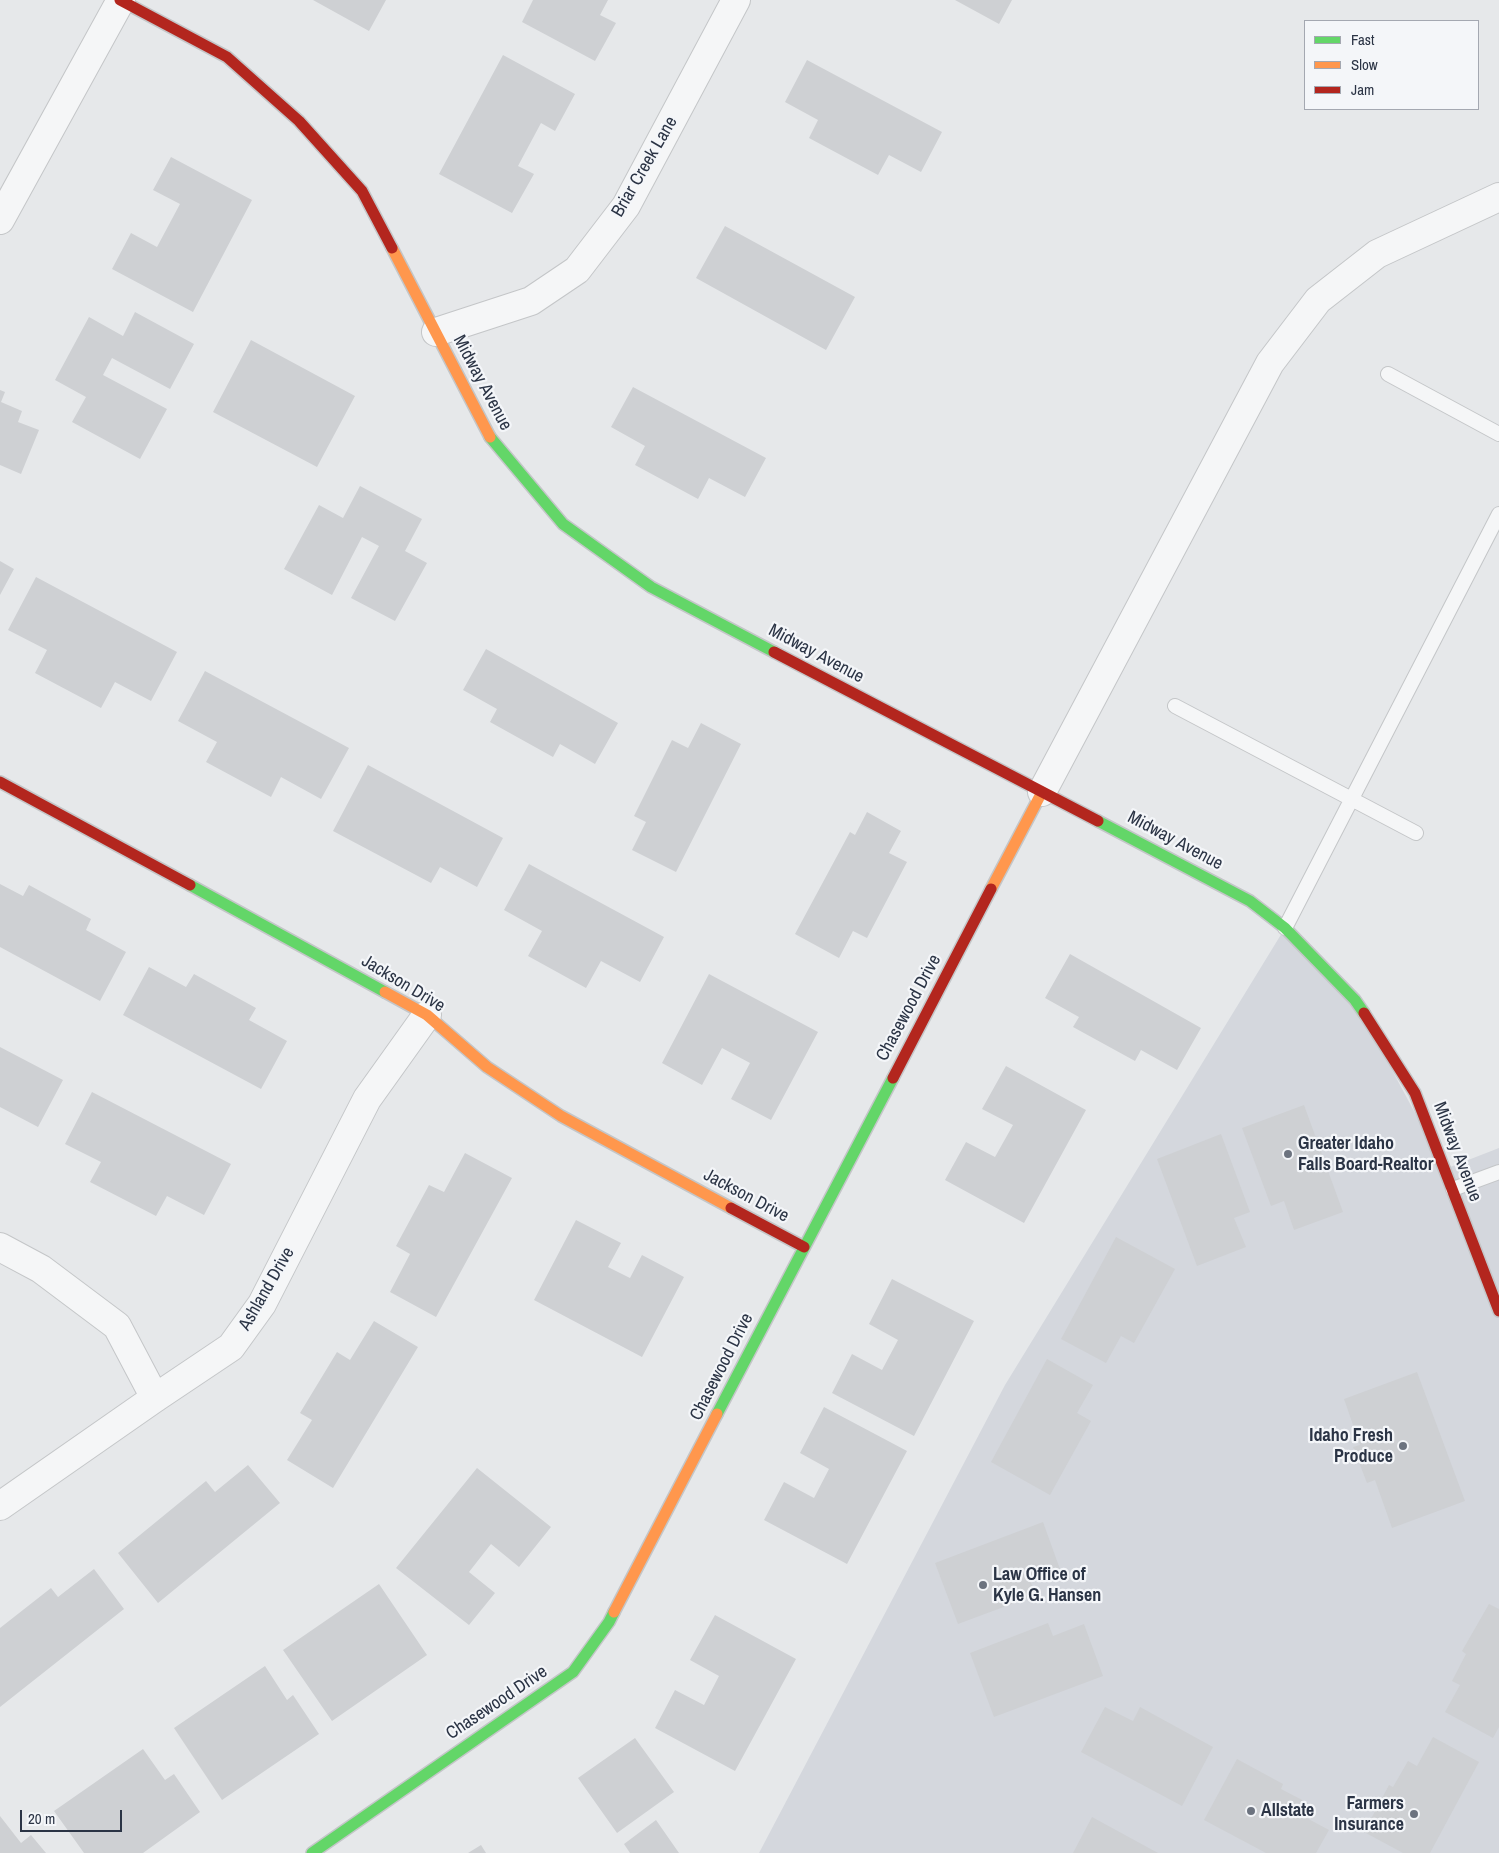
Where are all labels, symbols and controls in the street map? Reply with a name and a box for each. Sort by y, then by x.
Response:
legend [1304,20,1479,110]
text: Fast [1351,29,1374,50]
text: Slow [1351,54,1378,75]
text: Jam [1351,79,1374,100]
street label: Briar Creek Lane [608,113,682,221]
street label: Midway Avenue [448,332,516,434]
street label: Midway Avenue [765,620,867,688]
street label: Midway Avenue [1124,807,1226,875]
street label: Jackson Drive [357,951,449,1017]
street label: Chasewood Drive [872,951,946,1065]
street label: Midway Avenue [1428,1099,1486,1205]
place label: Greater Idaho Falls Board-Realtor [1298,1133,1433,1176]
marker: Greater Idaho Falls Board-Realtor [1282,1148,1294,1160]
street label: Jackson Drive [700,1165,792,1227]
street label: Ashland Drive [234,1243,300,1335]
street label: Chasewood Drive [686,1310,758,1424]
place label: Idaho Fresh Produce [1309,1425,1393,1468]
marker: Idaho Fresh Produce [1397,1440,1409,1452]
place label: Law Office of Kyle G. Hansen [993,1564,1101,1606]
marker: Law Office of Kyle G. Hansen [977,1579,989,1591]
street label: Chasewood Drive [442,1661,552,1745]
place label: Farmers Insurance [1334,1793,1404,1836]
scale bar [22,1800,125,1832]
place label: Allstate [1261,1800,1314,1822]
marker: Allstate [1245,1805,1257,1817]
text: 20 m [28,1808,55,1829]
marker: Farmers Insurance [1408,1808,1420,1820]

